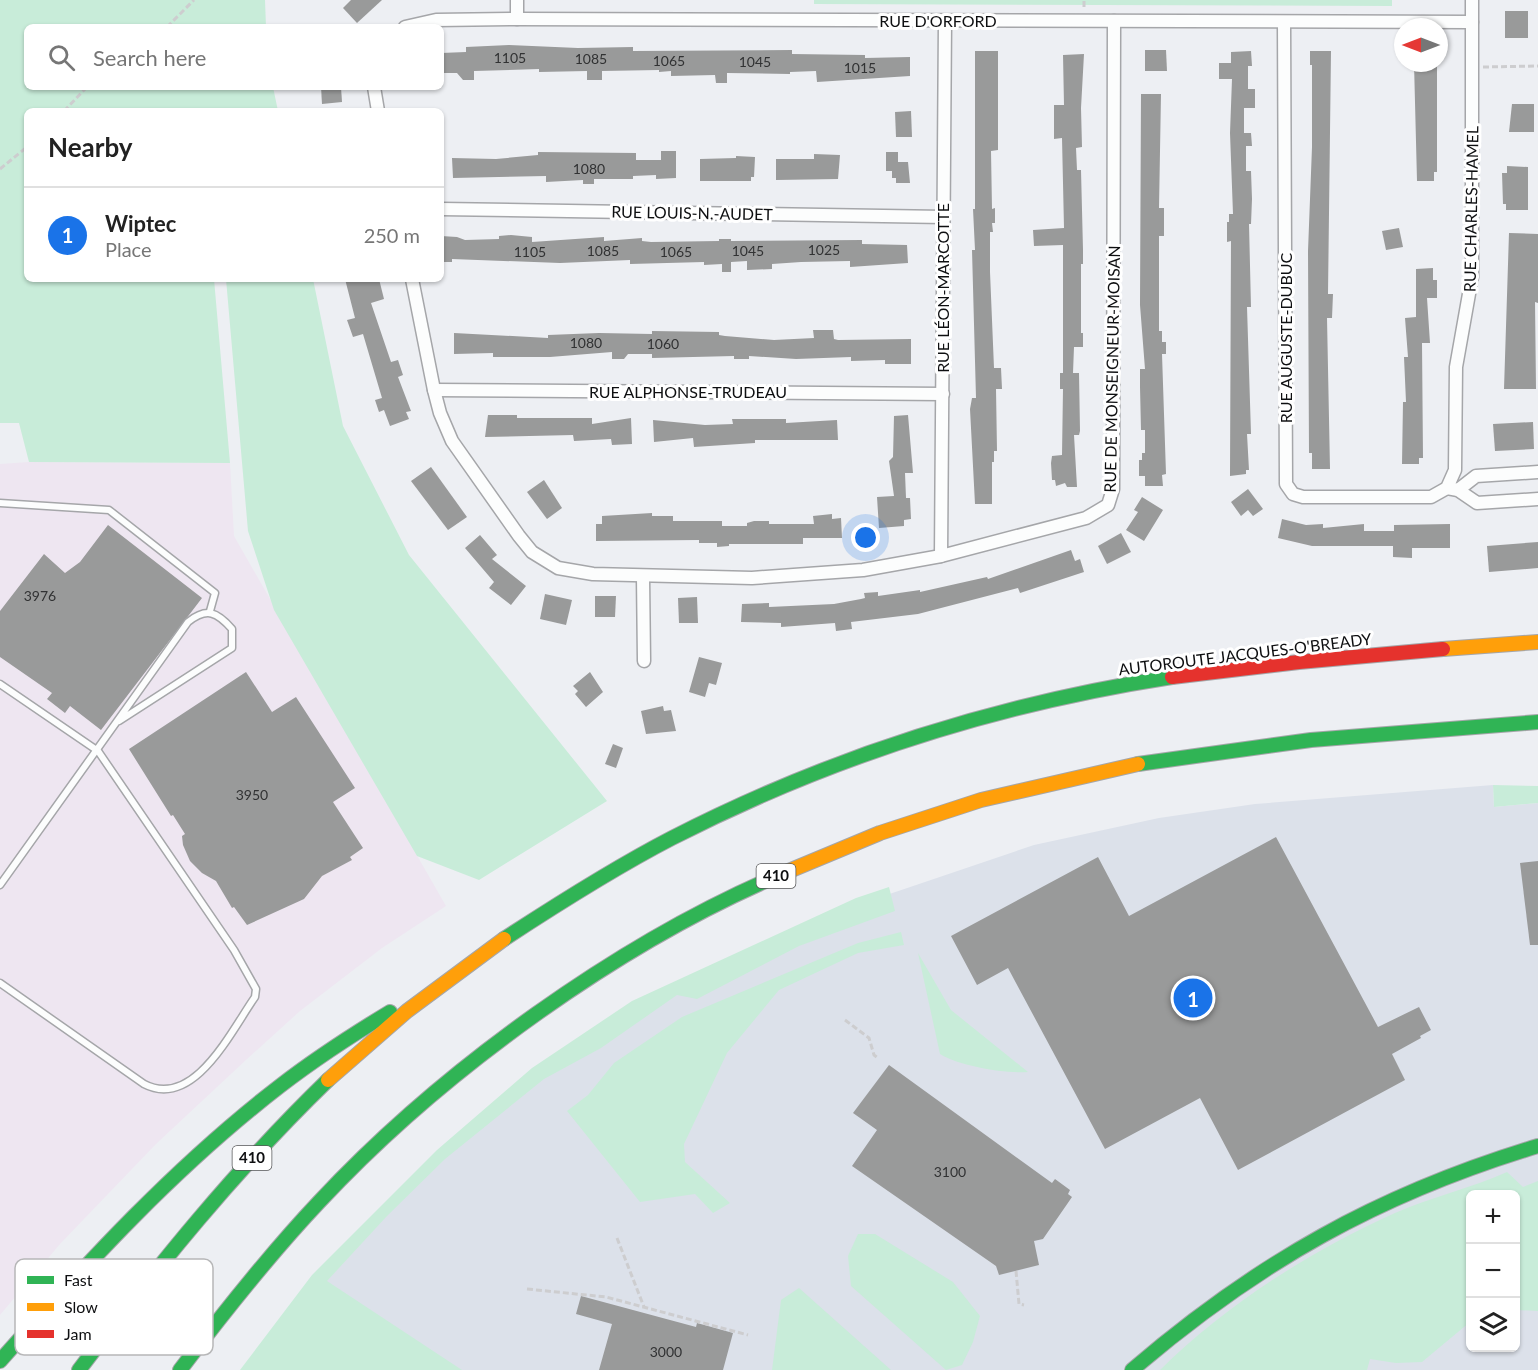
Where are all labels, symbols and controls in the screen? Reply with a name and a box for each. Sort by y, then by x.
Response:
street label: RUE D'ORFORD [879,11,997,30]
north arrow [1394,18,1448,72]
search box [24,24,444,90]
icon: search [45,41,78,74]
text: Search here [93,44,206,71]
house number: 1105 [494,49,526,66]
house number: 1085 [575,50,607,67]
house number: 1065 [653,52,685,69]
house number: 1045 [739,53,771,70]
house number: 1015 [844,59,876,76]
street label: RUE CHARLES-HAMEL [1460,126,1481,292]
text: Nearby [48,131,133,163]
house number: 1080 [573,160,605,177]
street label: RUE LOUIS-N.-AUDET [611,202,773,223]
street label: RUE LÉON-MARCOTTE [933,203,952,373]
text: Wiptec [105,210,176,237]
text: 1 [62,223,73,247]
text: 250 m [364,223,420,247]
text: Place [105,237,152,261]
house number: 1025 [808,241,840,258]
house number: 1085 [587,242,619,259]
house number: 1045 [732,242,764,259]
house number: 1105 [514,243,546,260]
house number: 1065 [660,243,692,260]
street label: RUE DE MONSEIGNEUR-MOISAN [1100,245,1123,493]
street label: RUE AUGUSTE-DUBUC [1276,253,1295,423]
house number: 1080 [570,334,602,351]
house number: 1060 [647,335,679,352]
street label: RUE ALPHONSE-TRUDEAU [589,382,787,401]
your location [851,523,880,552]
house number: 3976 [24,587,56,604]
street label: AUTOROUTE JACQUES-O'BREADY [1117,629,1373,678]
house number: 3950 [236,786,268,803]
road number: 410 [756,864,796,888]
pin: 1 [1174,976,1212,1020]
road number: 410 [232,1146,272,1170]
house number: 3100 [934,1163,966,1180]
map controls [1466,1190,1520,1352]
button: + [1466,1190,1520,1244]
button: − [1466,1244,1520,1298]
legend [15,1259,213,1355]
text: Fast [64,1270,93,1289]
text: Slow [64,1297,98,1316]
button: layers [1466,1298,1520,1352]
text: Jam [64,1324,92,1343]
house number: 3000 [650,1343,682,1360]

